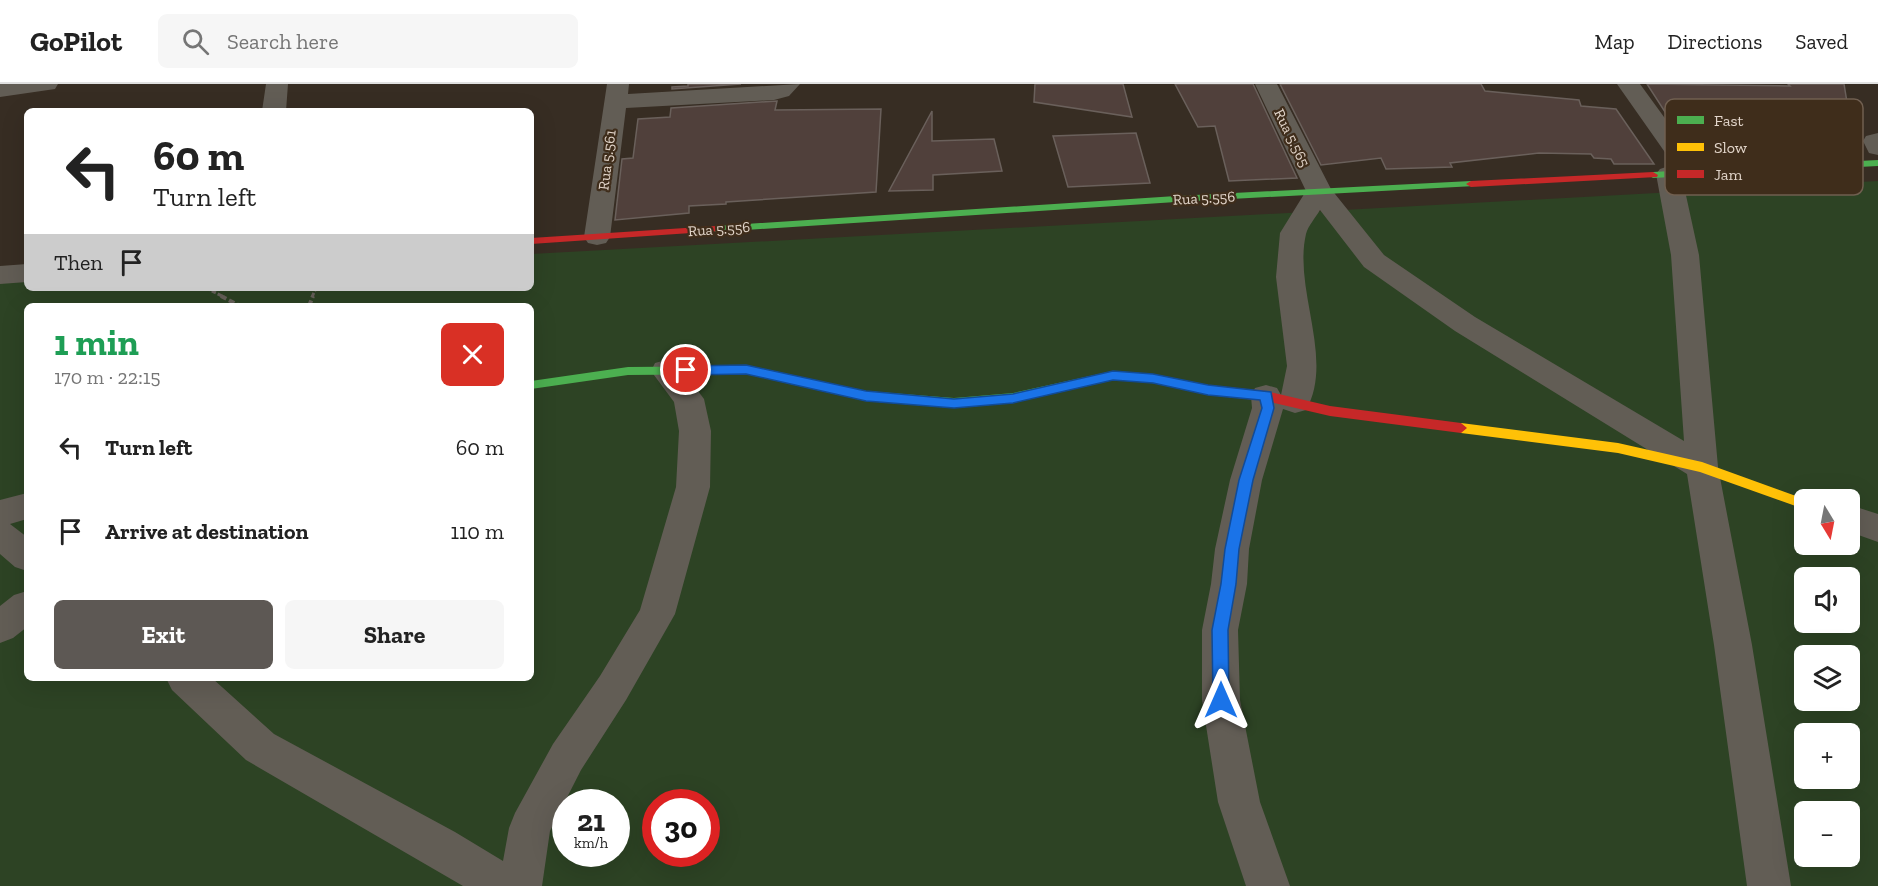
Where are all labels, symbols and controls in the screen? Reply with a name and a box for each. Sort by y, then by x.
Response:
search box [158,14,578,68]
text: GoPilot [30,25,122,58]
icon: search [179,25,212,58]
text: Search here [227,28,338,55]
text: Map [1595,29,1635,54]
text: Directions [1668,29,1762,54]
text: Saved [1795,29,1848,54]
legend [1665,99,1863,195]
street label: Rua 5.565 [1270,106,1314,170]
text: Fast [1714,111,1743,130]
street label: Rua 5.561 [594,129,620,191]
text: 60 m [153,130,244,181]
icon: left [54,132,132,210]
text: Slow [1714,138,1748,157]
text: Jam [1714,165,1743,184]
text: Turn left [153,181,256,213]
street label: Rua 5.556 [1172,187,1236,209]
street label: Rua 5.556 [687,218,751,240]
icon: arrive [115,246,148,279]
text: Then [54,249,103,276]
text: 1 min [54,321,139,364]
button: close [441,323,504,386]
pin [660,344,711,395]
icon: arrive [669,353,702,386]
text: 170 m · 22:15 [54,365,161,389]
icon: left [54,431,87,464]
text: Turn left [105,434,192,461]
text: 60 m [456,434,504,461]
north arrow [1794,489,1860,555]
map controls [1794,489,1860,867]
icon: arrive [54,515,87,548]
text: Arrive at destination [105,518,308,545]
text: 110 m [450,518,504,545]
button: sound [1794,567,1860,633]
button: Exit [54,600,273,669]
button: Share [285,600,504,669]
button: layers [1794,645,1860,711]
position arrow [1189,668,1253,732]
button: + [1794,723,1860,789]
speed limit sign: 30 [642,789,720,867]
button: − [1794,801,1860,867]
text: 21 [577,803,605,839]
text: km/h [574,834,608,852]

